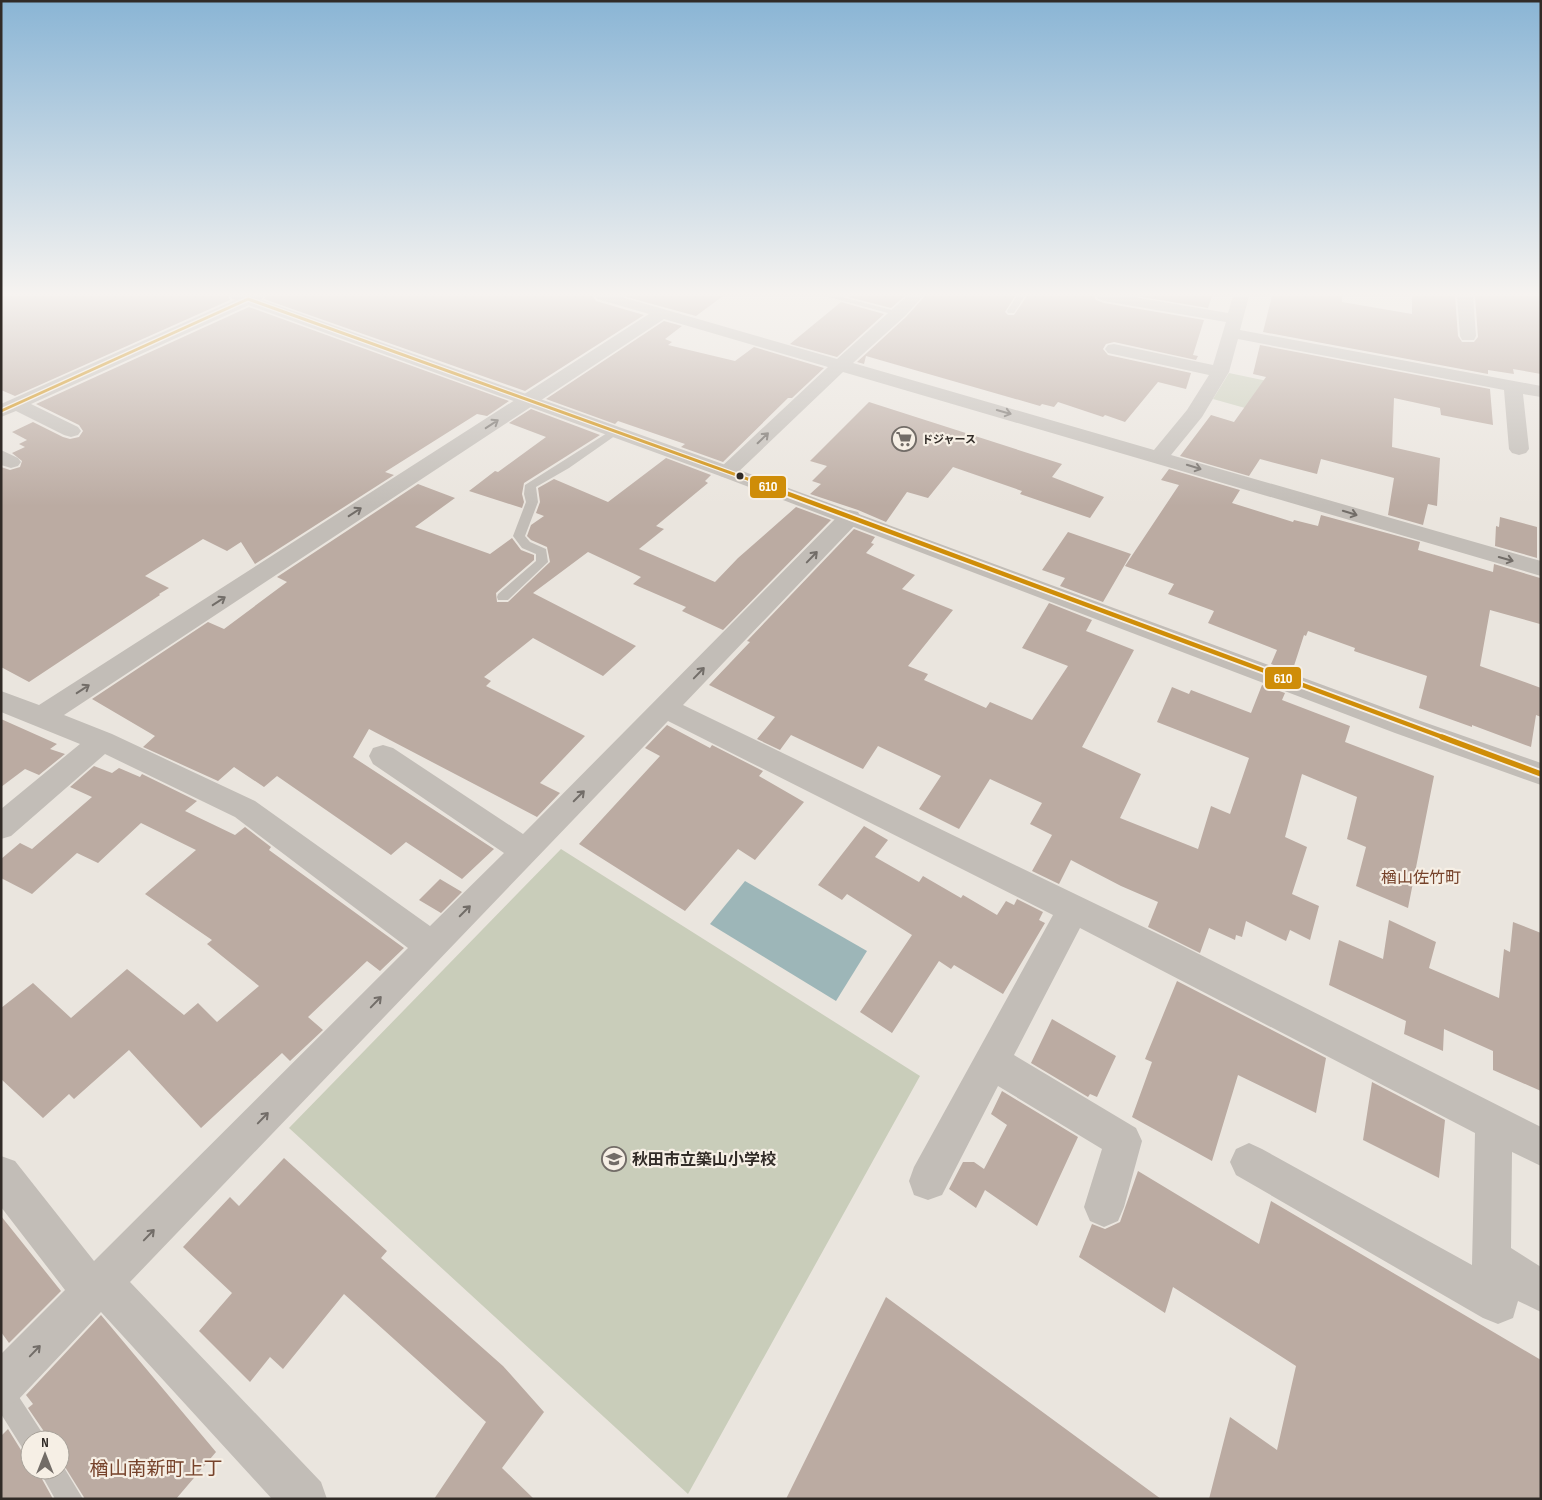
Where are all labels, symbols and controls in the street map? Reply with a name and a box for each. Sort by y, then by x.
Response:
one-way arrow [996,408,1012,418]
one-way arrow [484,418,498,428]
supermarket icon: ドジャース [891,426,917,452]
one-way arrow [756,432,769,444]
place label: ドジャース [922,433,976,446]
one-way arrow [1186,463,1202,473]
unlabelled marker [735,471,745,481]
line badge: 610 [749,475,787,499]
text: 610 [759,478,778,495]
one-way arrow [348,507,362,517]
one-way arrow [1341,509,1357,519]
one-way arrow [806,550,818,563]
one-way arrow [1497,555,1513,564]
one-way arrow [212,595,226,605]
line badge: 610 [1264,666,1302,690]
one-way arrow [693,667,705,680]
text: 610 [1274,670,1293,687]
one-way arrow [76,684,90,694]
one-way arrow [573,789,585,802]
district label: 楢山佐竹町 [1381,869,1461,888]
one-way arrow [459,905,471,918]
one-way arrow [370,996,382,1008]
one-way arrow [257,1112,269,1125]
school or university icon: 秋田市立築山小学校 [601,1146,627,1172]
place label: 秋田市立築山小学校 [632,1151,776,1170]
one-way arrow [143,1228,155,1241]
one-way arrow [29,1344,41,1357]
north arrow [20,1430,70,1480]
text: N [41,1434,49,1451]
district label: 楢山南新町上丁 [89,1458,223,1481]

